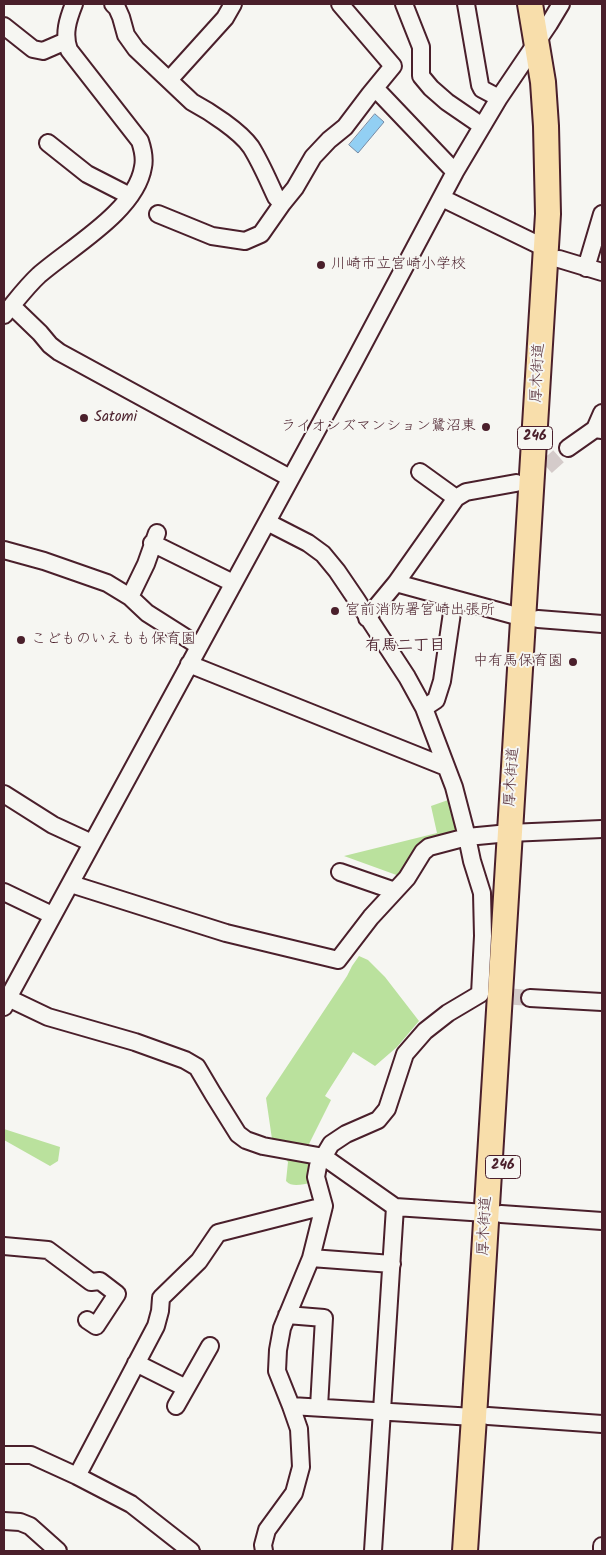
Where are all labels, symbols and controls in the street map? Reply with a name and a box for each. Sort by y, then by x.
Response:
place label: 川崎市立宮崎小学校 [331,256,466,274]
marker: 川崎市立宮崎小学校 [315,259,327,271]
street label: 厚木街道 [528,343,550,403]
place label: Satomi [94,409,137,427]
marker: Satomi [78,412,90,424]
place label: ライオンズマンション鷺沼東 [281,418,476,436]
marker: ライオンズマンション鷺沼東 [480,421,492,433]
road number: 246 [518,426,552,449]
place label: 宮前消防署宮崎出張所 [345,602,495,620]
marker: 宮前消防署宮崎出張所 [329,605,341,617]
place label: こどものいえもも保育園 [31,631,196,649]
marker: こどものいえもも保育園 [15,634,27,646]
district label: 有馬二丁目 [365,637,445,657]
place label: 中有馬保育園 [473,653,563,671]
marker: 中有馬保育園 [567,656,579,668]
street label: 厚木街道 [502,746,524,808]
road number: 246 [486,1156,520,1178]
street label: 厚木街道 [475,1196,497,1256]

